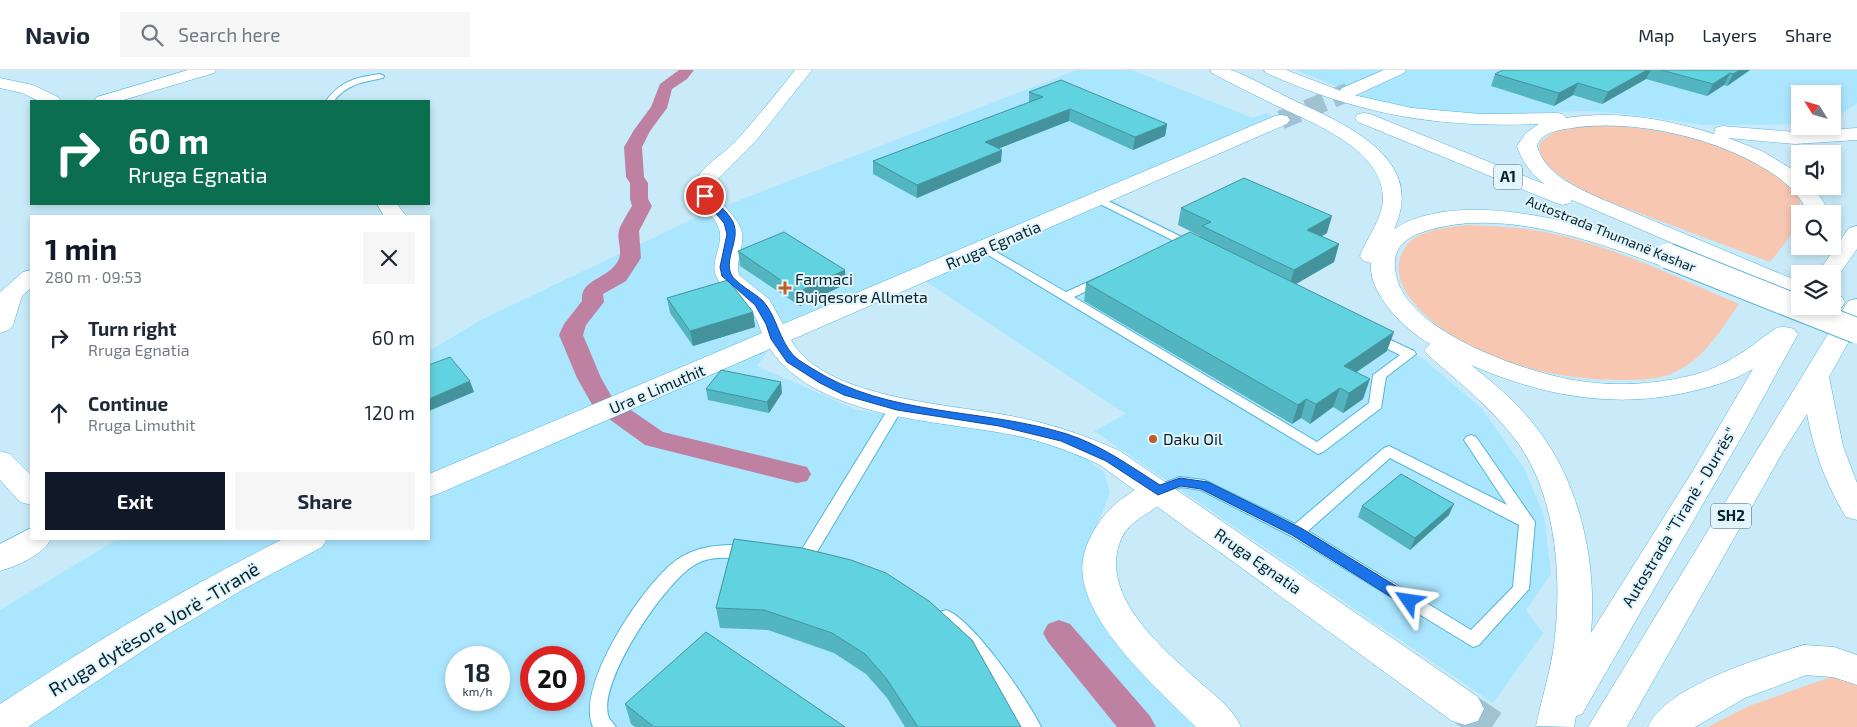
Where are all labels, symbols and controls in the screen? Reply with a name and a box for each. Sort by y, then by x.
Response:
search box [120,12,470,57]
text: Navio [25,20,90,49]
icon: search [138,21,166,49]
text: Search here [178,23,280,46]
text: Map [1638,24,1674,46]
text: Layers [1702,24,1757,46]
text: Share [1785,24,1832,46]
north arrow [1791,85,1841,135]
map controls [1791,85,1841,315]
text: 60 m [128,119,209,161]
icon: right [45,120,110,185]
button: sound [1791,145,1841,195]
text: Rruga Egnatia [128,161,267,187]
road number: A1 [1494,164,1522,190]
pin [684,175,726,217]
icon: arrive [691,182,719,210]
street label: Autostrada Thumanë Kashar [1524,192,1699,276]
button: search [1791,205,1841,255]
street label: Rruga Egnatia [942,216,1043,273]
text: 1 min [45,230,117,266]
button: close [363,232,415,284]
button: layers [1791,265,1841,315]
text: 280 m · 09:53 [45,267,142,286]
place label: Farmaci Bujqesore Allmeta [795,269,928,307]
marker: Farmaci Bujqesore Allmeta [779,282,791,294]
text: Turn right [88,317,176,340]
icon: right [45,324,73,352]
text: 60 m [372,326,415,349]
text: Rruga Egnatia [88,340,189,359]
street label: Ura e Limuthit [606,360,708,417]
text: Continue [88,392,168,415]
icon: ahead [45,399,73,427]
text: 120 m [364,401,415,424]
text: Rruga Limuthit [88,415,195,434]
street label: Autostrada "Tiranë - Durrës" [1617,424,1740,610]
place label: Daku Oil [1163,429,1223,448]
marker: Daku Oil [1147,433,1159,445]
button: Exit [45,472,225,530]
button: Share [235,472,415,530]
road number: SH2 [1711,504,1751,528]
street label: Rruga Egnatia [1211,524,1305,597]
street label: Rruga dytësore Vorë -Tiranë [44,557,263,701]
position arrow [1382,574,1434,626]
speed limit sign: 20 [520,646,585,711]
text: 18 [464,657,491,687]
text: km/h [463,684,492,698]

